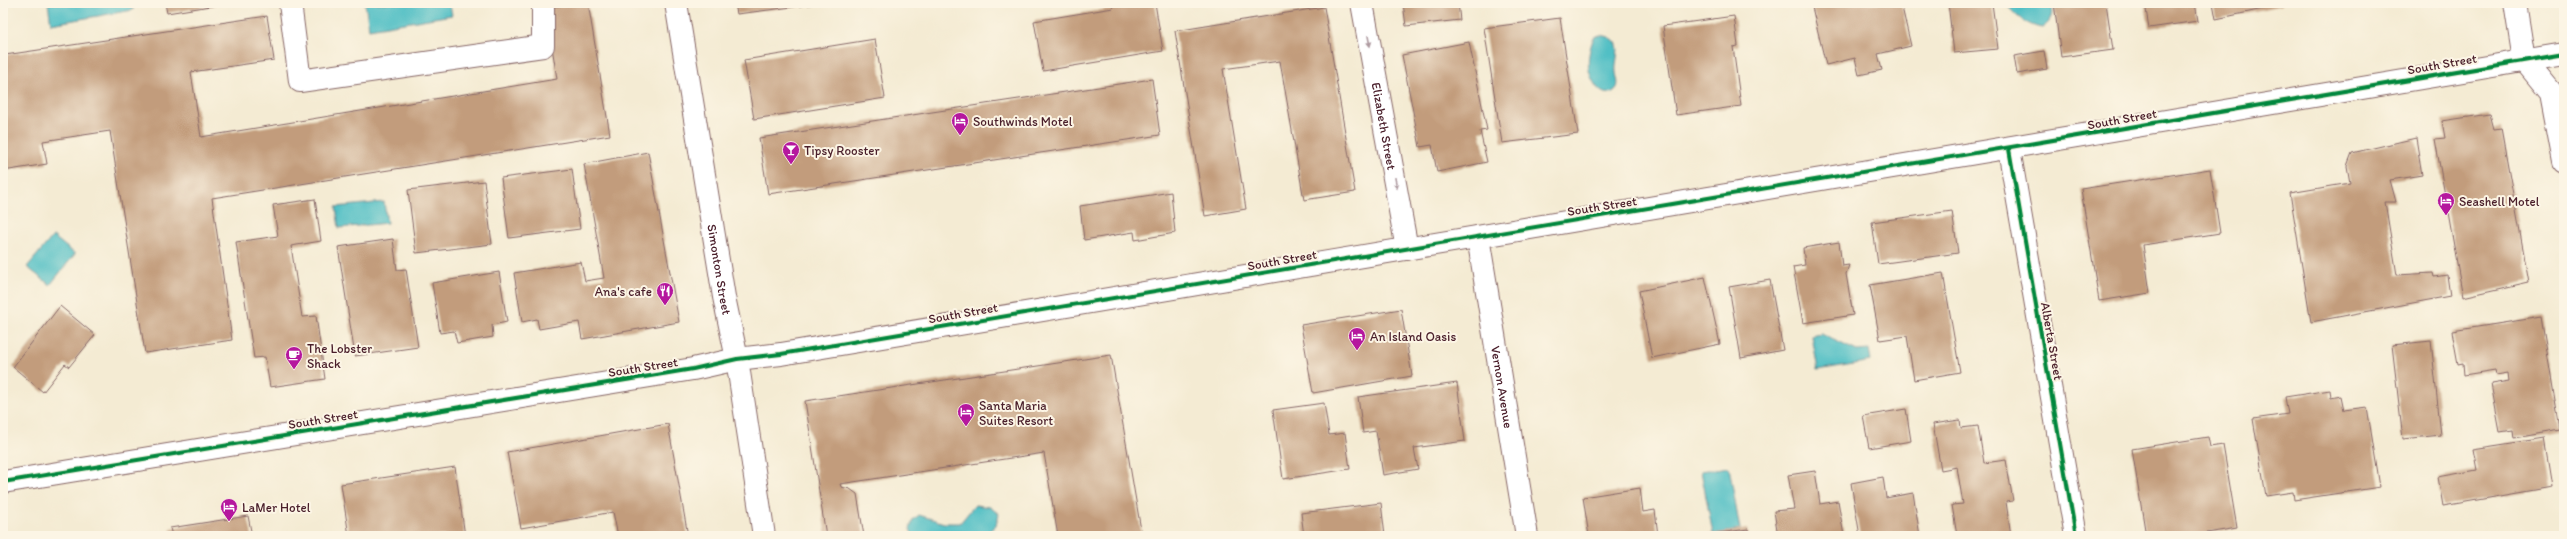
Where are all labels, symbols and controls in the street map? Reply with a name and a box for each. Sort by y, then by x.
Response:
one-way arrow [1366,35,1372,47]
street label: South Street [2406,51,2478,77]
street label: Elizabeth Street [1369,81,1400,171]
street label: South Street [2086,106,2158,132]
hotel icon: Southwinds Motel [950,111,970,136]
place label: Southwinds Motel [973,114,1073,129]
bar icon: Tipsy Rooster [781,140,801,165]
place label: Tipsy Rooster [804,143,880,158]
one-way arrow [1393,177,1399,189]
hotel icon: Seashell Motel [2436,191,2456,216]
street label: South Street [1566,193,1638,219]
place label: Seashell Motel [2459,194,2540,209]
street label: Simonton Street [705,223,735,316]
street label: South Street [1246,247,1318,273]
restaurant icon: Ana's cafe [655,281,675,306]
place label: Ana's cafe [595,284,652,299]
street label: South Street [927,300,999,326]
street label: Alberta Street [2038,301,2066,381]
hotel icon: An Island Oasis [1347,326,1367,351]
place label: An Island Oasis [1370,329,1456,344]
place label: The Lobster Shack [307,341,372,371]
cafe icon: The Lobster Shack [284,345,304,370]
street label: Vernon Avenue [1488,345,1517,429]
street label: South Street [607,354,679,380]
place label: Santa Maria Suites Resort [979,398,1053,428]
hotel icon: Santa Maria Suites Resort [956,402,976,427]
street label: South Street [287,406,359,432]
hotel icon: LaMer Hotel [219,497,239,522]
place label: LaMer Hotel [242,500,311,515]

